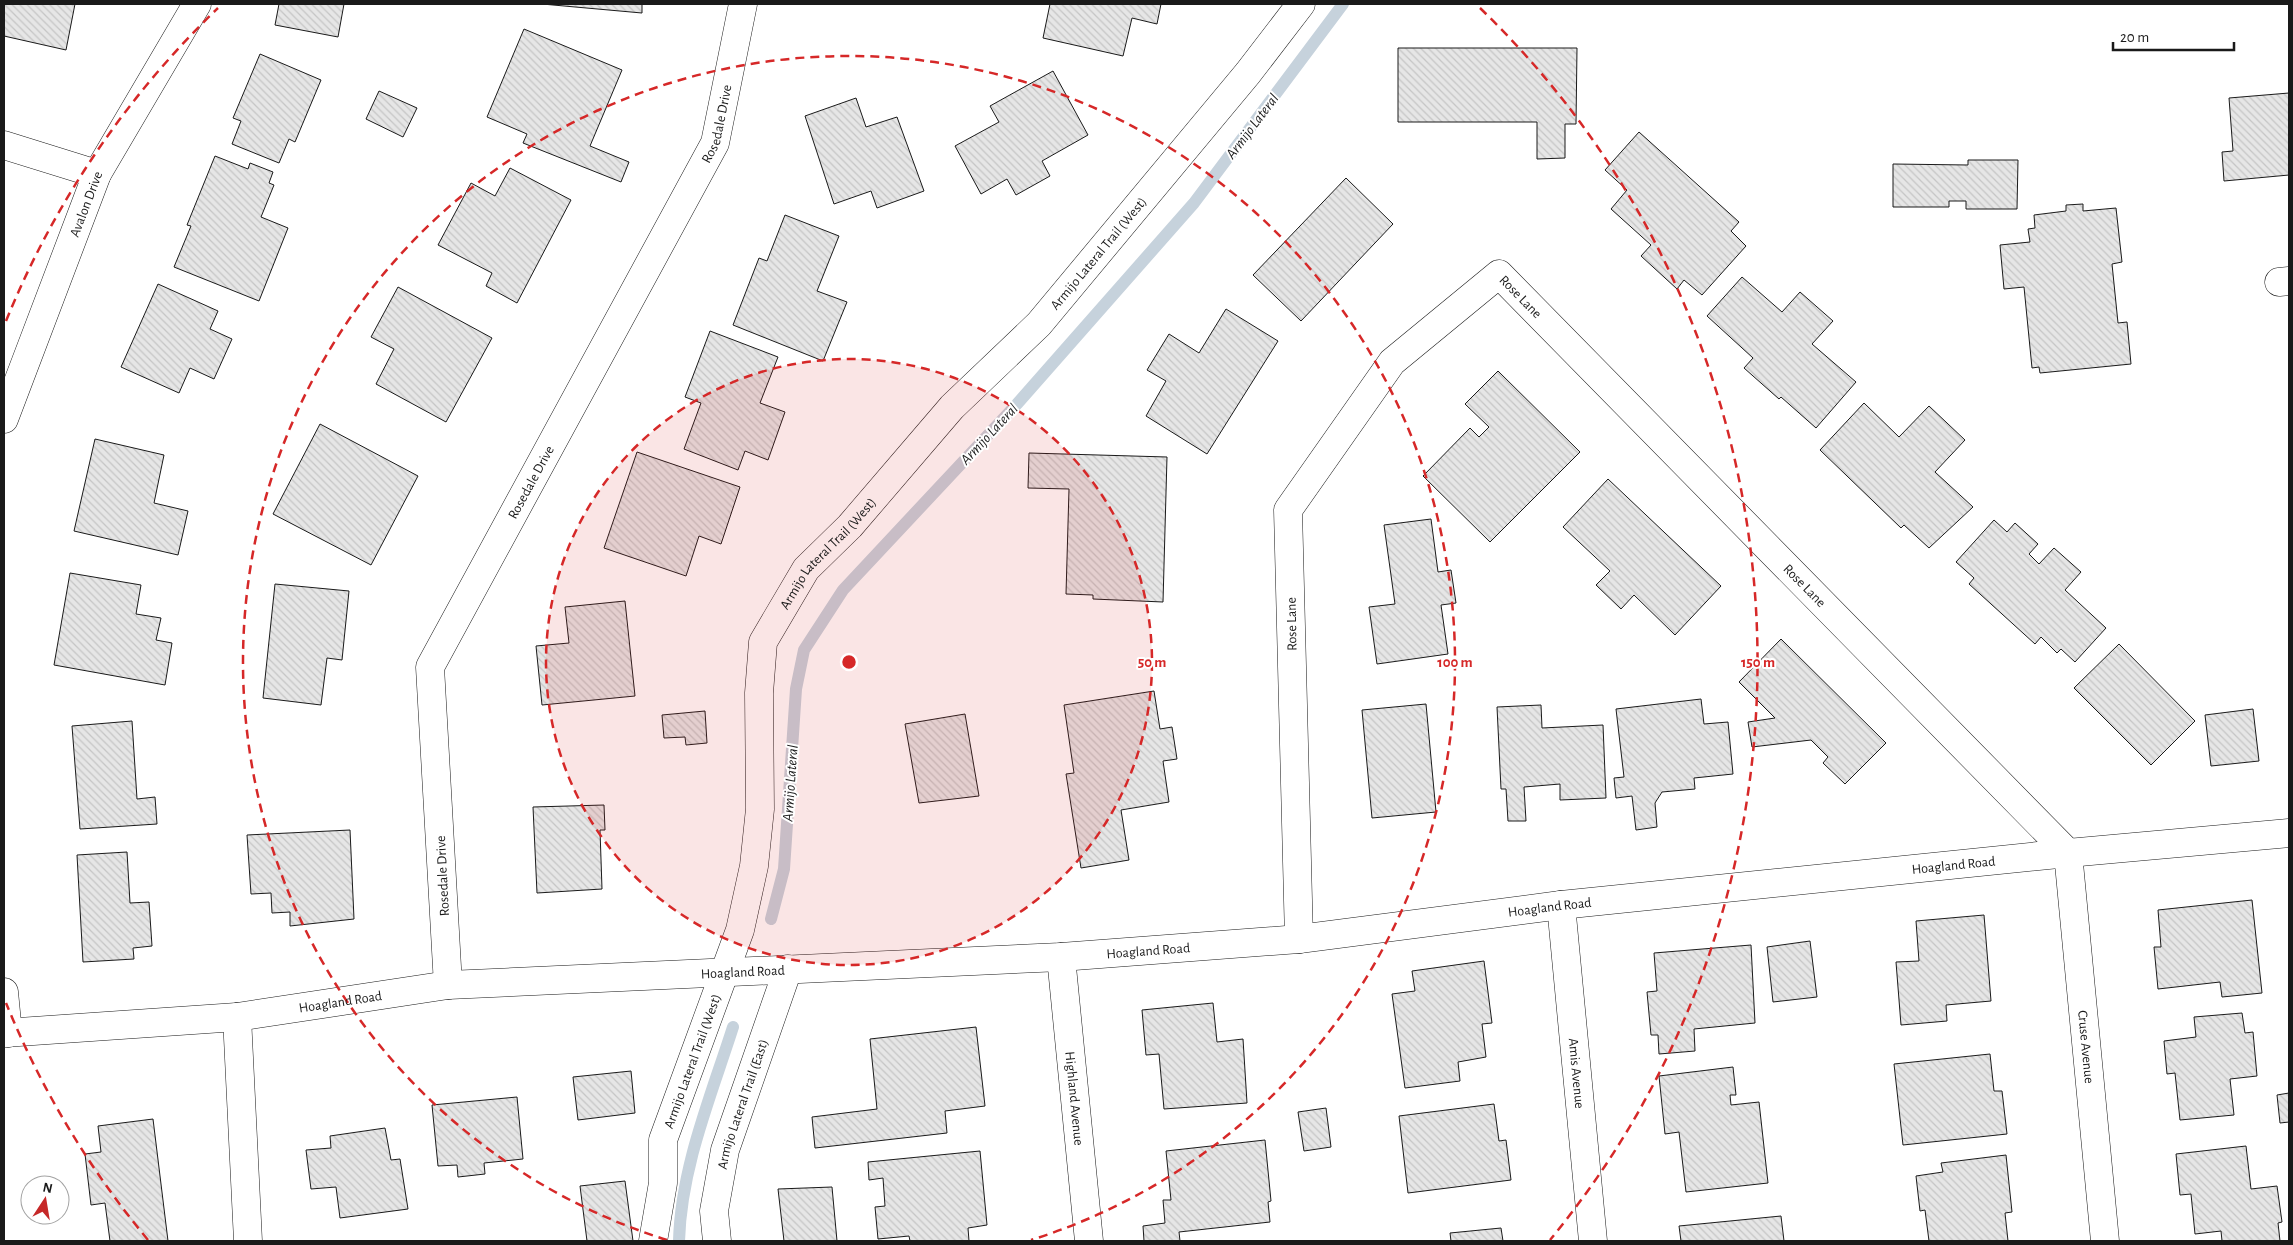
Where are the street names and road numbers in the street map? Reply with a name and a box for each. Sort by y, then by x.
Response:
street label: Rosedale Drive [699,84,735,166]
street label: Avalon Drive [68,170,105,239]
street label: Armijo Lateral Trail (West) [1048,195,1150,313]
street label: Rose Lane [1496,273,1544,321]
street label: Rosedale Drive [506,444,557,521]
street label: Armijo Lateral Trail (West) [778,495,879,612]
street label: Rose Lane [1780,562,1828,610]
street label: Rose Lane [1285,597,1299,651]
street label: Rosedale Drive [434,835,452,917]
street label: Hoagland Road [1911,854,1996,877]
street label: Hoagland Road [1507,896,1592,920]
street label: Hoagland Road [1106,941,1191,962]
street label: Hoagland Road [701,964,785,981]
street label: Hoagland Road [298,989,383,1016]
street label: Armijo Lateral Trail (West) [662,992,724,1130]
street label: Cruse Avenue [2075,1010,2096,1084]
street label: Armijo Lateral Trail (East) [716,1037,771,1171]
street label: Amis Avenue [1566,1037,1586,1109]
street label: Highland Avenue [1062,1051,1086,1146]

